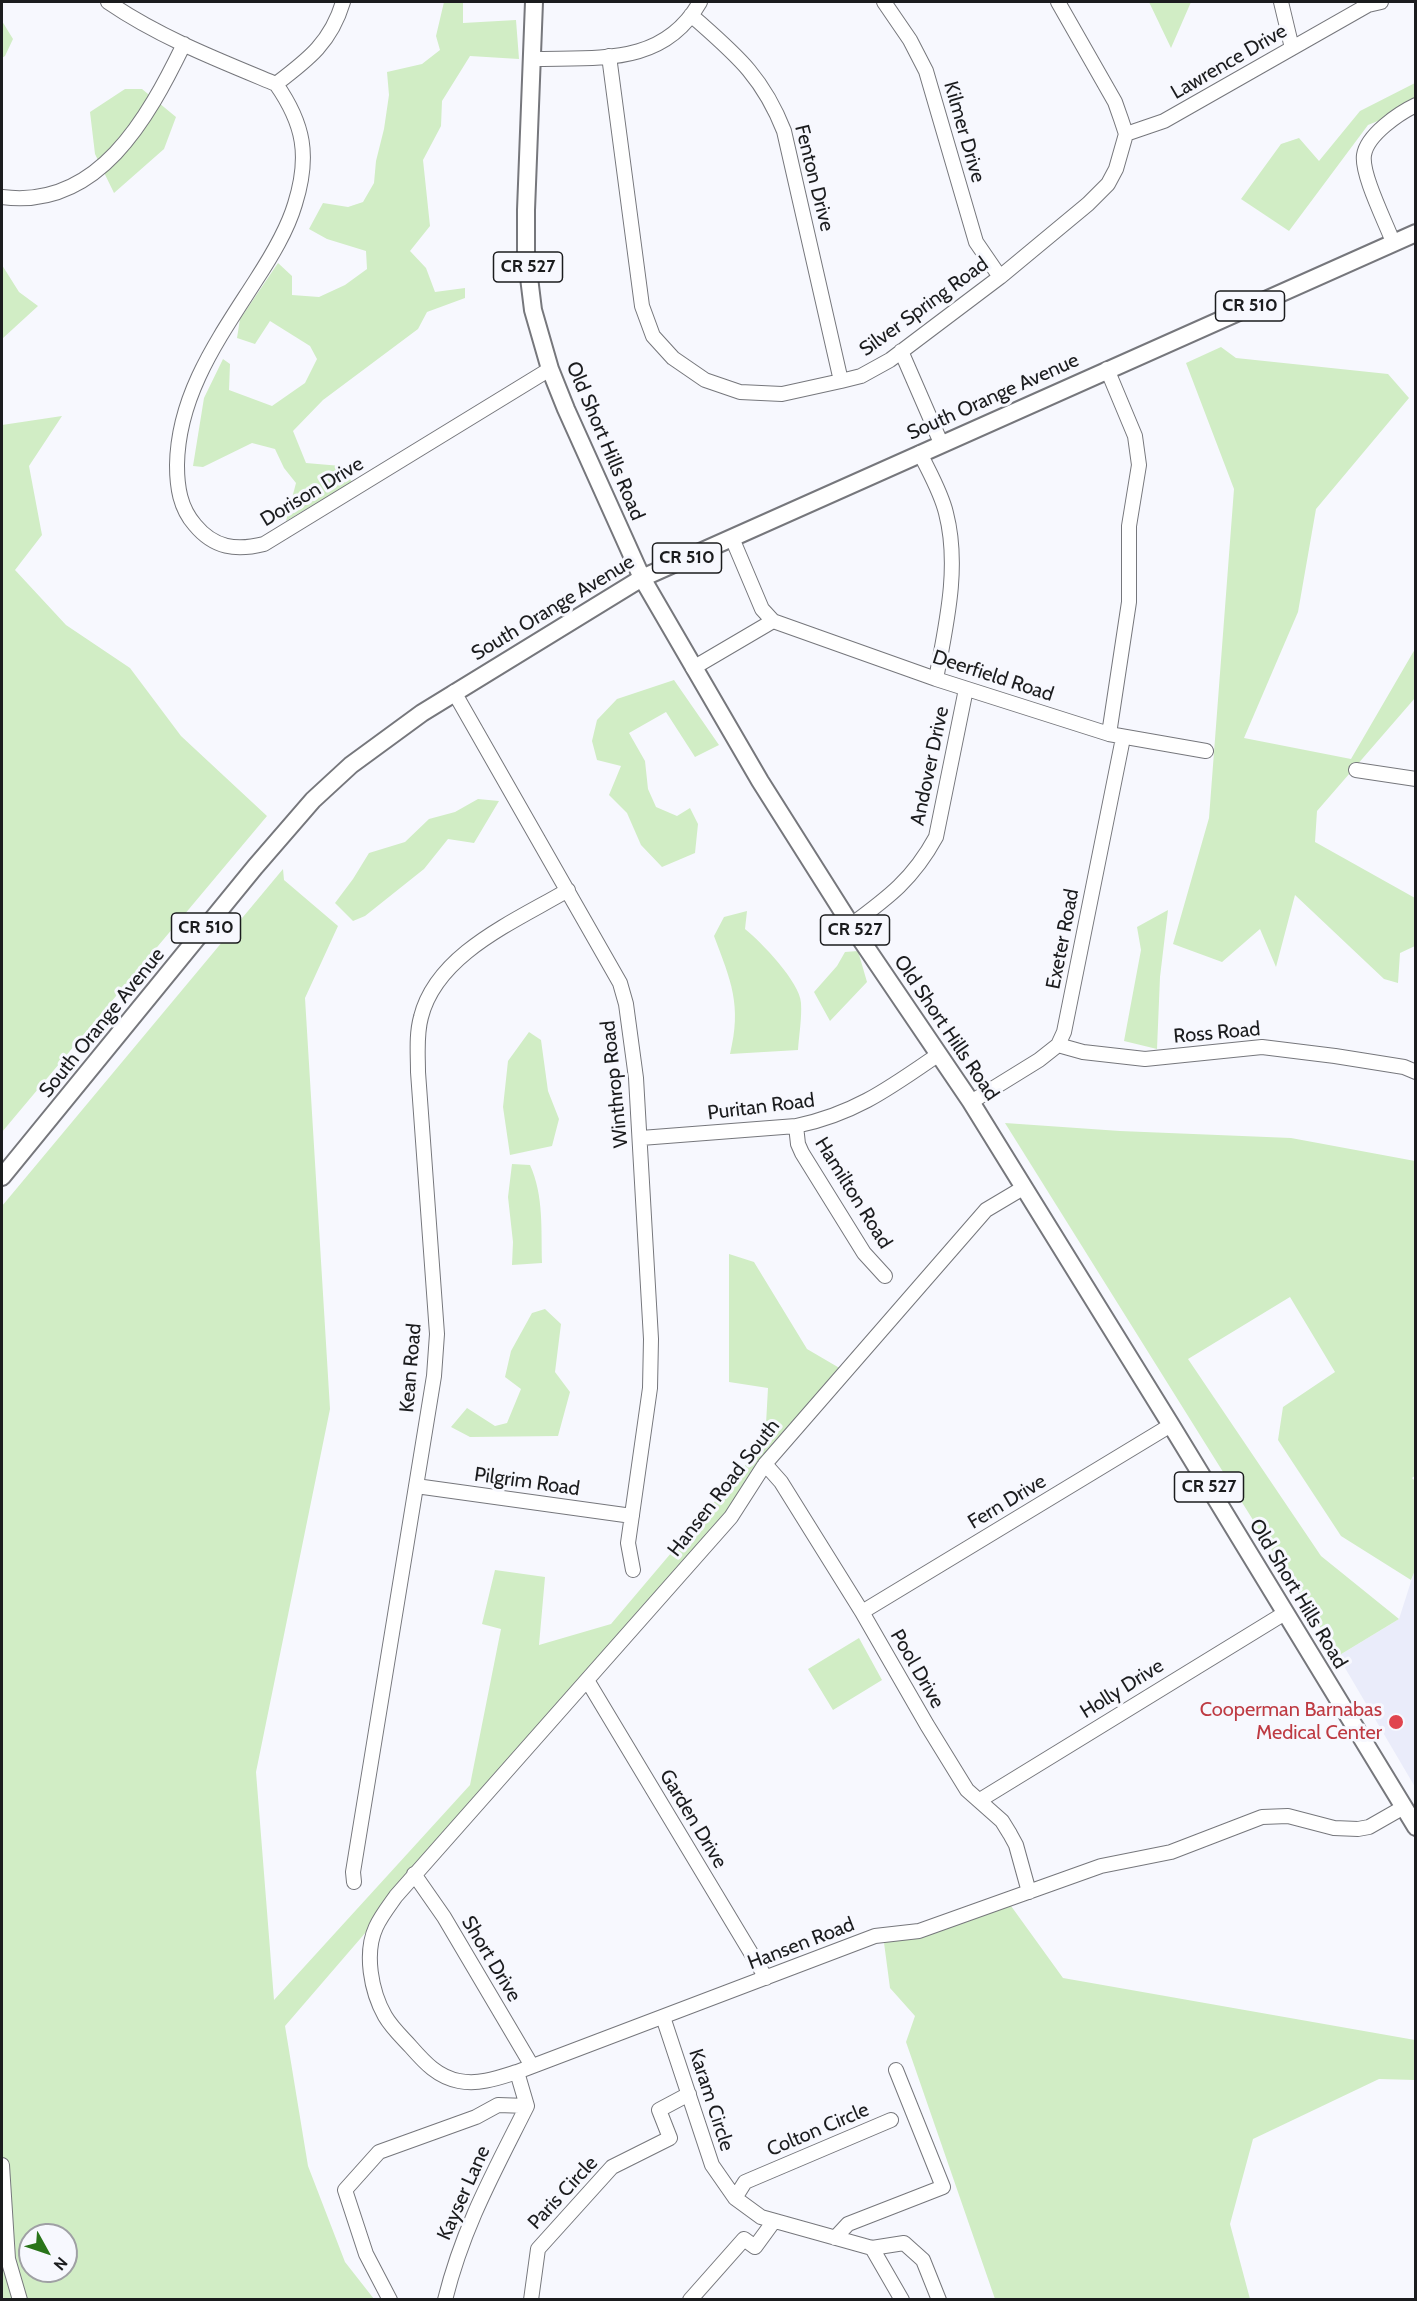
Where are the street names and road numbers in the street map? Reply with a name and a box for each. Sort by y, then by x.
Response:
street label: Lawrence Drive [1167,19,1291,105]
street label: Kilmer Drive [938,79,990,185]
street label: Fenton Drive [789,122,839,234]
road number: CR 527 [494,252,562,282]
street label: Silver Spring Road [855,252,993,362]
road number: CR 510 [1216,291,1284,321]
street label: South Orange Avenue [903,348,1083,446]
street label: Old Short Hills Road [561,358,649,524]
street label: Dorison Drive [256,452,368,532]
road number: CR 510 [652,543,722,573]
street label: South Orange Avenue [467,550,639,666]
street label: Deerfield Road [929,645,1057,707]
street label: Andover Drive [906,704,954,828]
street label: Exeter Road [1042,887,1084,991]
road number: CR 510 [172,913,240,943]
road number: CR 527 [820,915,890,945]
street label: South Orange Avenue [34,943,170,1103]
street label: Old Short Hills Road [888,951,1004,1105]
street label: Ross Road [1173,1017,1261,1049]
street label: Winthrop Road [596,1019,634,1149]
street label: Puritan Road [706,1089,816,1125]
street label: Hamilton Road [809,1133,897,1253]
street label: Kean Road [395,1322,427,1414]
street label: Hansen Road South [663,1415,785,1561]
street label: Pilgrim Road [473,1463,581,1501]
street label: Fern Drive [964,1469,1050,1535]
road number: CR 527 [1174,1472,1244,1502]
street label: Old Short Hills Road [1244,1515,1352,1673]
street label: Pool Drive [885,1625,949,1713]
street label: Holly Drive [1076,1654,1168,1724]
street label: Garden Drive [654,1765,732,1873]
street label: Short Drive [456,1912,526,2006]
street label: Hansen Road [744,1913,858,1975]
street label: Karam Circle [683,2046,739,2154]
street label: Colton Circle [764,2098,872,2162]
street label: Kayser Lane [433,2142,495,2244]
street label: Paris Circle [523,2151,603,2235]

